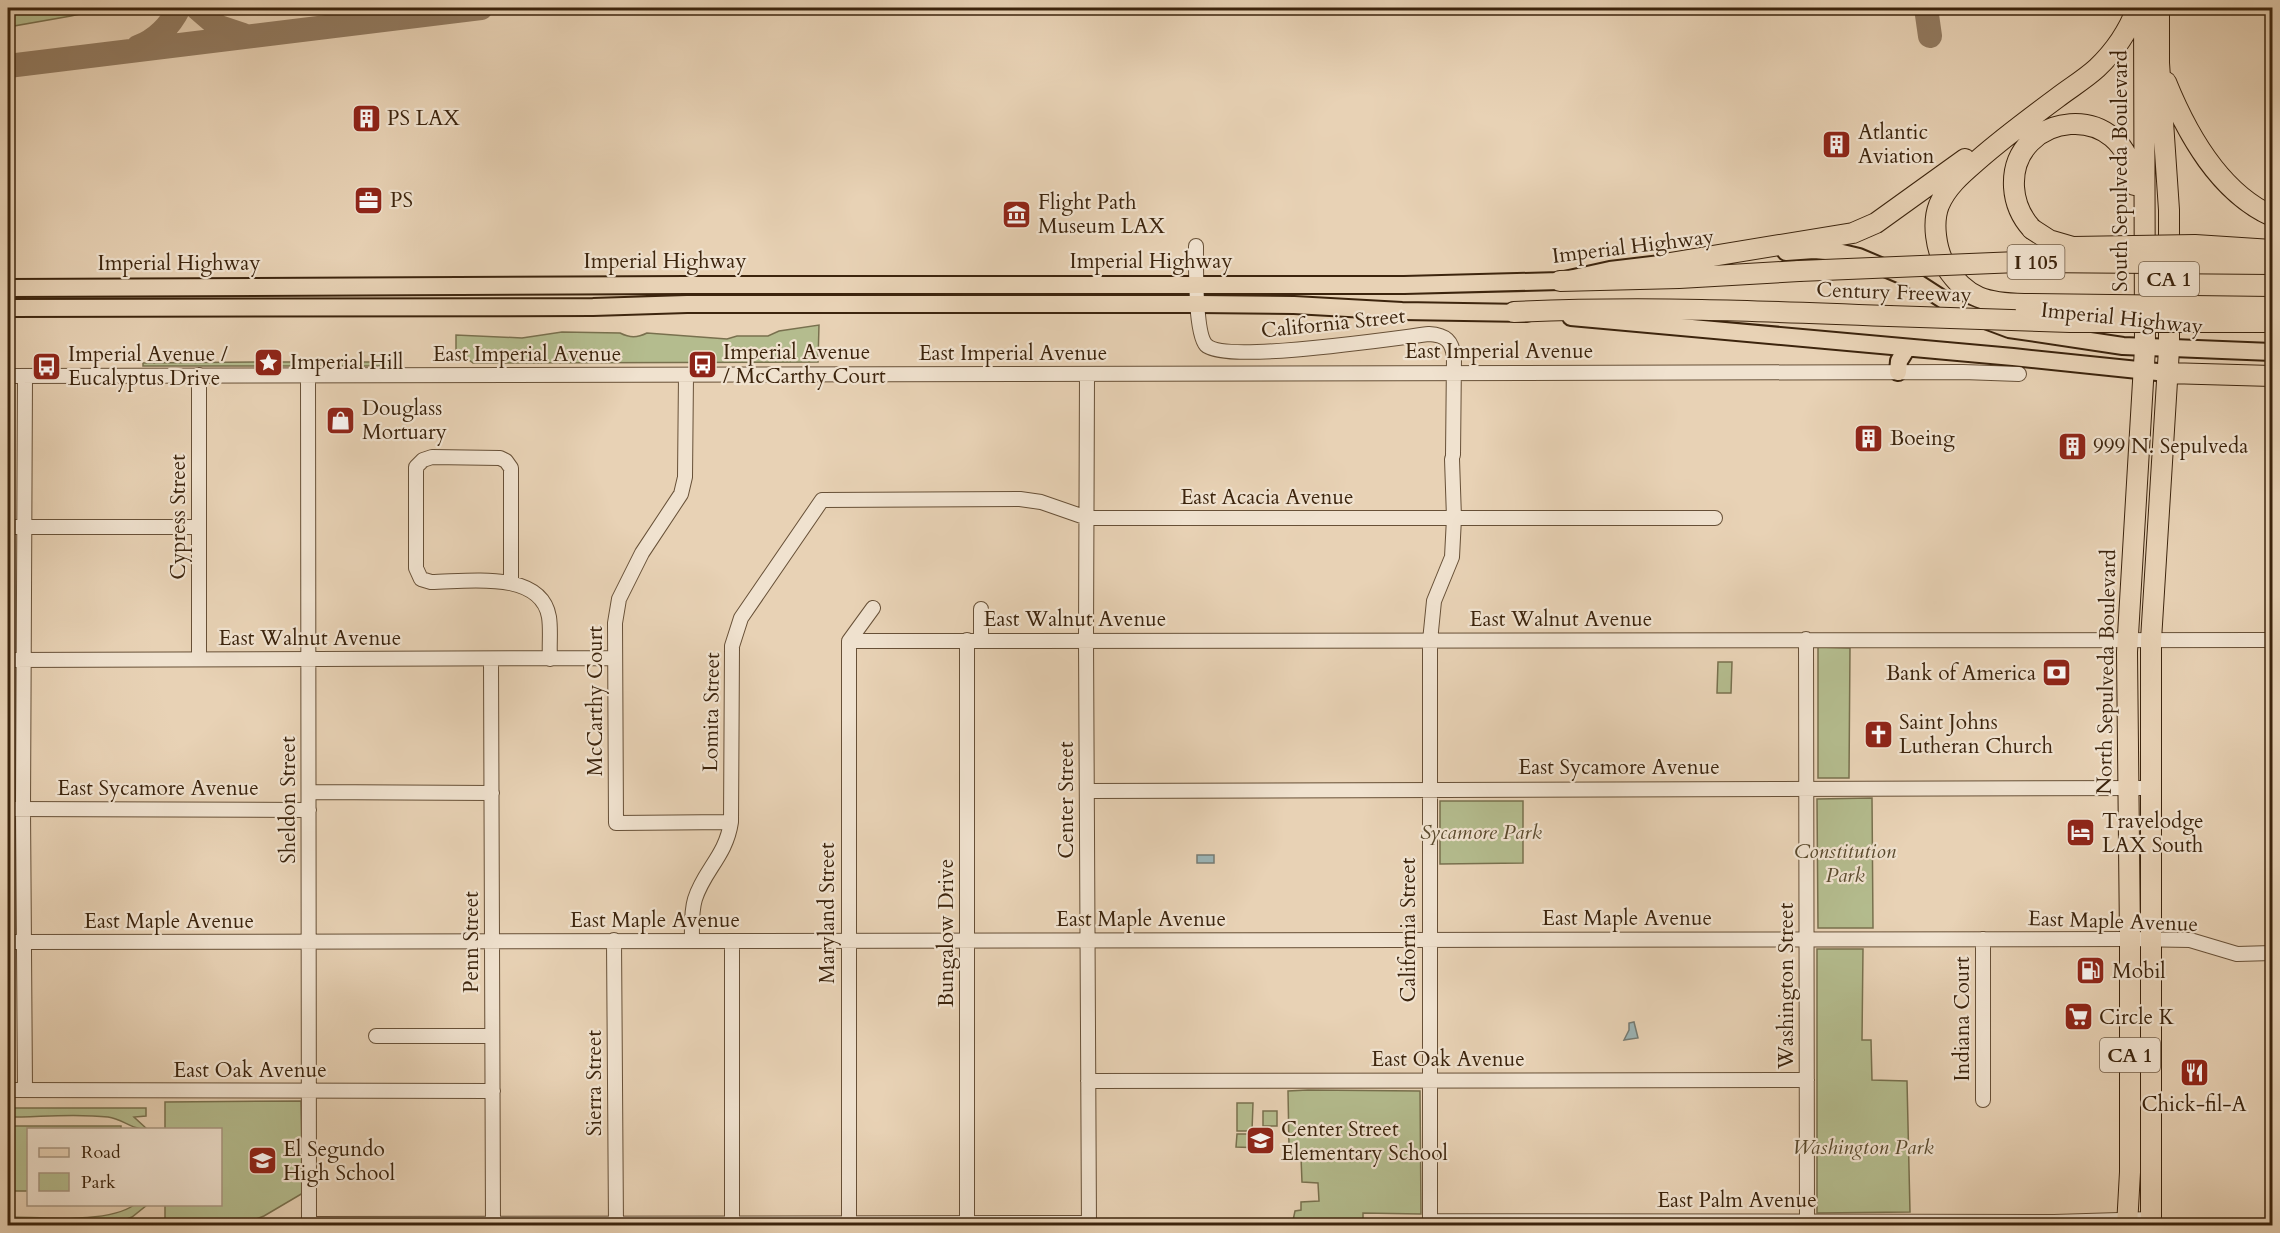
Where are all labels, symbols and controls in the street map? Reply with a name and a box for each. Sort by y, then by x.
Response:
street label: South Sepulveda Boulevard [2106,50,2135,292]
building icon: PS LAX [350,102,382,134]
place label: PS LAX [387,104,460,133]
place label: Atlantic Aviation [1858,118,1934,171]
building icon: Atlantic Aviation [1821,128,1853,160]
office icon: PS [353,184,385,216]
place label: PS [390,186,413,215]
place label: Flight Path Museum LAX [1038,188,1165,241]
museum icon: Flight Path Museum LAX [1001,198,1033,230]
street label: Imperial Highway [1550,222,1716,271]
road number: I 105 [2008,245,2064,279]
street label: Imperial Highway [583,247,747,276]
street label: Imperial Highway [1069,247,1233,276]
street label: Imperial Highway [97,249,261,278]
road number: CA 1 [2139,262,2199,296]
street label: Century Freeway [1816,275,1972,310]
street label: Imperial Highway [2039,296,2205,341]
street label: California Street [1259,301,1407,345]
street label: East Imperial Avenue [1405,337,1593,366]
place label: Imperial Avenue / McCarthy Court [723,338,886,391]
street label: East Imperial Avenue [919,339,1107,368]
place label: Imperial Avenue / Eucalyptus Drive [68,340,228,393]
street label: East Imperial Avenue [433,340,621,369]
place icon: Imperial Hill [253,346,285,378]
place label: Imperial Hill [290,348,403,377]
bus stop icon: Imperial Avenue / McCarthy Court [686,348,718,380]
bus stop icon: Imperial Avenue / Eucalyptus Drive [31,350,63,382]
place label: Douglass Mortuary [362,394,447,447]
shop icon: Douglass Mortuary [325,404,357,436]
building icon: Boeing [1853,422,1885,454]
place label: Boeing [1890,424,1955,453]
building icon: 999 N. Sepulveda [2056,430,2088,462]
place label: 999 N. Sepulveda [2093,432,2248,461]
street label: Cypress Street [164,454,193,580]
street label: East Acacia Avenue [1180,483,1354,512]
street label: North Sepulveda Boulevard [2090,549,2123,795]
street label: East Walnut Avenue [984,605,1166,634]
street label: East Walnut Avenue [1470,605,1652,634]
street label: East Walnut Avenue [219,624,401,653]
street label: McCarthy Court [581,626,610,776]
street label: Lomita Street [696,652,727,772]
bank icon: Bank of America [2041,657,2073,689]
place label: Bank of America [1886,659,2036,688]
place label: Saint Johns Lutheran Church [1899,708,2054,761]
church icon: Saint Johns Lutheran Church [1862,718,1894,750]
street label: Sheldon Street [274,736,303,864]
street label: Center Street [1052,741,1081,859]
street label: East Sycamore Avenue [1518,753,1720,782]
street label: East Sycamore Avenue [57,774,259,803]
place label: Travelodge LAX South [2102,807,2204,860]
hotel icon: Travelodge LAX South [2065,817,2097,849]
park label: Sycamore Park [1420,818,1542,847]
park label: Constitution Park [1794,837,1897,890]
street label: Maryland Street [813,842,842,984]
street label: California Street [1394,857,1423,1002]
street label: Bungalow Drive [932,859,961,1007]
street label: Penn Street [457,891,486,993]
street label: Washington Street [1772,902,1801,1070]
street label: East Maple Avenue [1542,904,1712,933]
street label: East Maple Avenue [2028,904,2198,939]
street label: East Maple Avenue [1056,905,1226,934]
street label: East Maple Avenue [570,906,740,935]
street label: East Maple Avenue [84,907,254,936]
fuel station icon: Mobil [2075,955,2107,987]
street label: Indiana Court [1948,956,1977,1082]
place label: Mobil [2112,957,2166,986]
supermarket icon: Circle K [2062,1001,2094,1033]
place label: Circle K [2099,1003,2175,1032]
street label: Sierra Street [580,1029,609,1136]
road number: CA 1 [2100,1038,2160,1072]
street label: East Oak Avenue [1371,1045,1525,1074]
street label: East Oak Avenue [173,1056,327,1085]
restaurant icon: Chick-fil-A [2178,1057,2210,1089]
place label: Chick-fil-A [2141,1090,2247,1119]
place label: Center Street Elementary School [1281,1115,1448,1168]
school or university icon: Center Street Elementary School [1244,1125,1276,1157]
legend [27,1128,222,1206]
park label: Washington Park [1792,1133,1934,1162]
place label: El Segundo High School [283,1135,395,1188]
text: Road [81,1140,121,1165]
school or university icon: El Segundo High School [246,1145,278,1177]
text: Park [81,1170,116,1195]
street label: East Palm Avenue [1657,1186,1817,1215]

